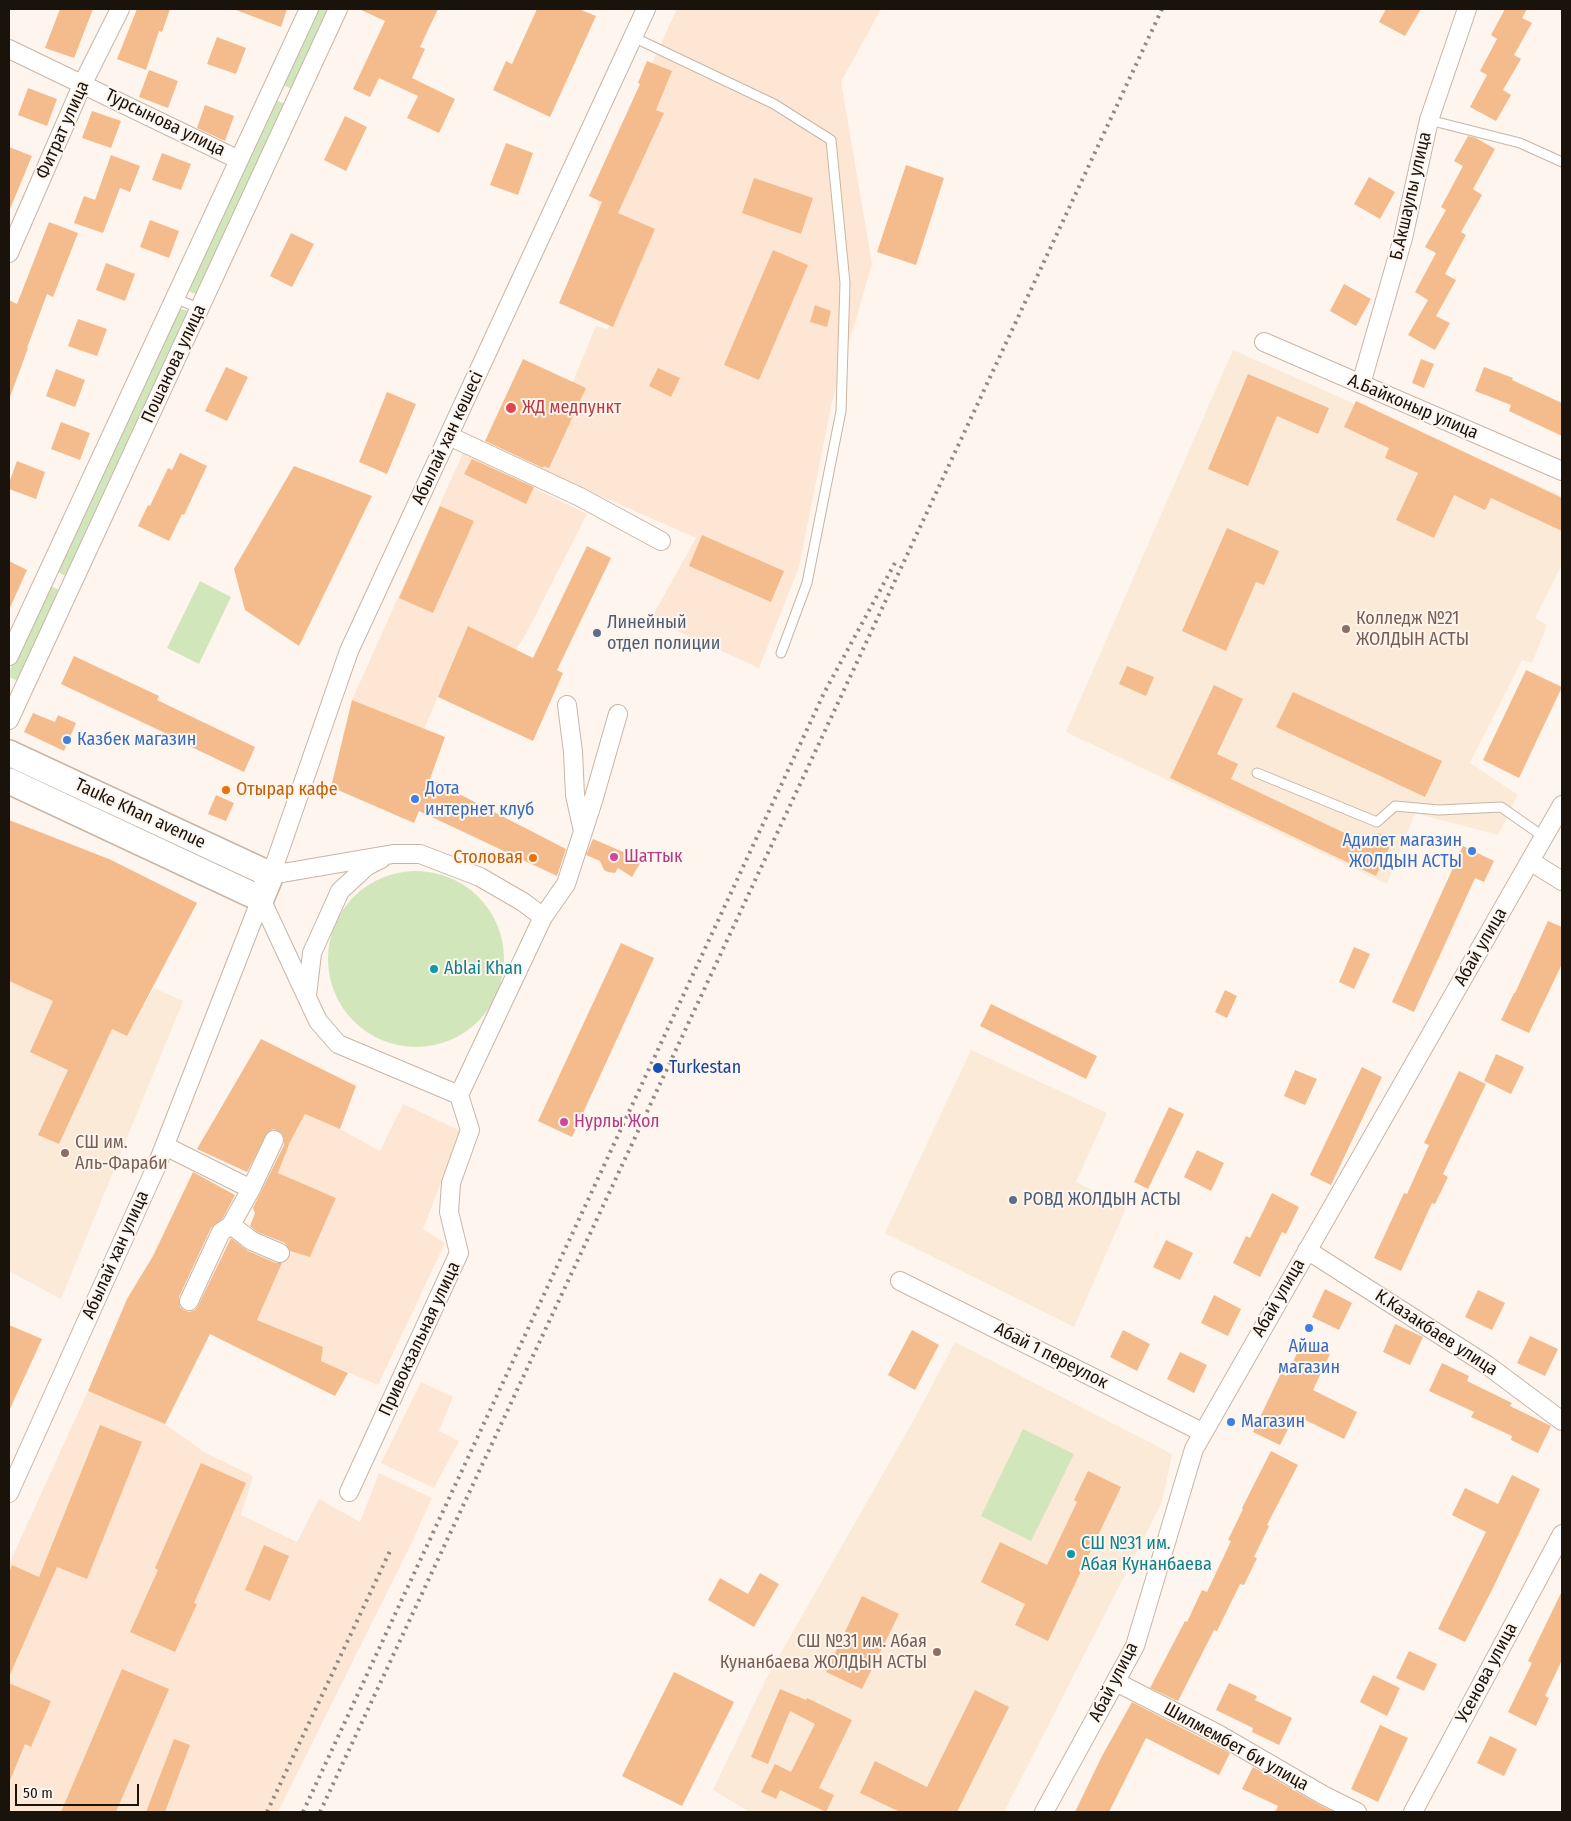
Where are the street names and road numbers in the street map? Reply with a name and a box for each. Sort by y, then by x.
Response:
street label: Фитрат улица [32,78,94,182]
street label: Турсынова улица [101,85,229,161]
street label: Б.Акшаулы улица [1386,130,1436,262]
street label: Пошанова улица [137,301,211,427]
street label: Абылай хан көшесі [408,368,488,508]
street label: А.Байконыр улица [1345,370,1481,444]
street label: Tauke Khan avenue [71,774,209,854]
street label: Абай улица [1450,904,1512,990]
street label: Абылай хан улица [78,1188,154,1322]
street label: Абай улица [1248,1255,1310,1341]
street label: Привокзальная улица [375,1258,465,1420]
street label: К.Казакбаев улица [1371,1285,1501,1381]
street label: Абай 1 переулок [991,1318,1111,1394]
street label: Усенова улица [1452,1619,1522,1727]
street label: Абай улица [1085,1639,1143,1725]
street label: Шилмембет би улица [1160,1698,1312,1796]

